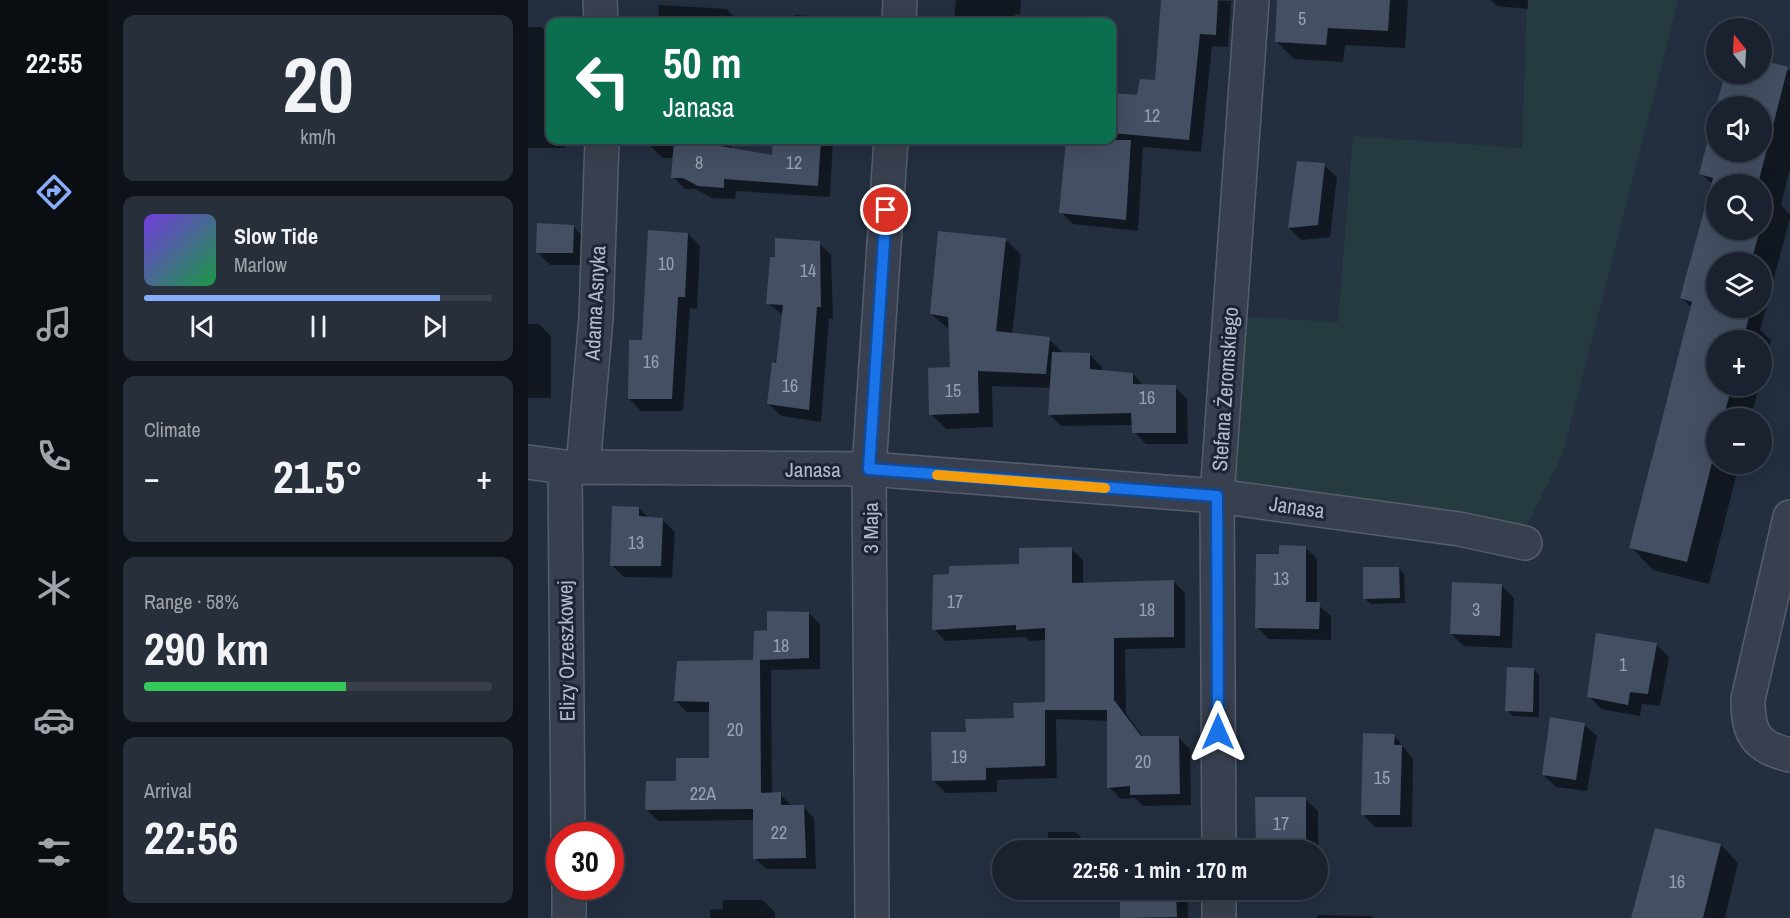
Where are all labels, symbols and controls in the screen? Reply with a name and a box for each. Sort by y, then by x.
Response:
house number: 5 [1298,6,1306,31]
north arrow [1706,18,1772,84]
map controls [1706,18,1772,474]
text: 20 [282,31,354,136]
text: 50 m [663,35,742,91]
icon: left [564,42,642,120]
text: 22:55 [26,45,82,81]
text: Janasa [663,89,734,125]
button: sound [1706,96,1772,162]
house number: 12 [1144,103,1160,128]
text: km/h [300,123,336,150]
house number: 8 [695,150,703,175]
house number: 12 [786,150,802,175]
icon: directions [33,171,75,213]
button: search [1706,174,1772,240]
pin [860,184,911,235]
icon: arrive [869,193,902,226]
text: Slow Tide [234,221,318,251]
street label: Adama Asnyka [577,244,613,362]
text: Marlow [234,251,287,278]
house number: 10 [658,251,674,276]
button: layers [1706,252,1772,318]
house number: 14 [800,258,816,283]
icon: music [33,303,75,345]
street label: Stefana Żeromskiego [1205,306,1245,472]
icon: previous [186,310,219,343]
icon: pause [302,310,335,343]
icon: next [418,310,451,343]
button: + [1706,330,1772,396]
house number: 16 [643,349,659,374]
house number: 16 [782,373,798,398]
house number: 15 [945,378,961,403]
house number: 16 [1139,385,1155,410]
button: − [1706,408,1772,474]
text: Climate [144,416,201,443]
icon: phone [33,435,75,477]
text: 21.5° [273,446,363,507]
text: − [144,455,160,499]
text: + [476,455,492,499]
street label: Janasa [785,455,841,484]
street label: Janasa [1267,489,1327,525]
street label: 3 Maja [856,502,885,554]
house number: 13 [628,530,644,555]
house number: 13 [1273,566,1289,591]
icon: climate [33,567,75,609]
street label: Elizy Orzeszkowej [550,580,582,722]
text: Range · 58% [144,588,239,615]
house number: 17 [947,589,963,614]
house number: 18 [1139,597,1155,622]
house number: 3 [1472,597,1480,622]
text: 290 km [144,618,269,679]
house number: 18 [773,633,789,658]
house number: 1 [1619,652,1628,677]
icon: car [33,699,75,741]
position arrow [1186,700,1250,764]
house number: 20 [727,717,743,742]
house number: 19 [951,744,967,769]
house number: 20 [1135,749,1151,774]
house number: 15 [1374,765,1390,790]
text: Arrival [144,777,191,804]
house number: 22A [690,781,716,806]
text: 22:56 [144,807,238,868]
house number: 17 [1273,811,1289,836]
house number: 22 [771,820,787,845]
speed limit sign: 30 [546,822,624,900]
icon: filters [33,831,75,873]
text: 22:56 · 1 min · 170 m [1073,855,1247,885]
house number: 16 [1669,869,1685,894]

